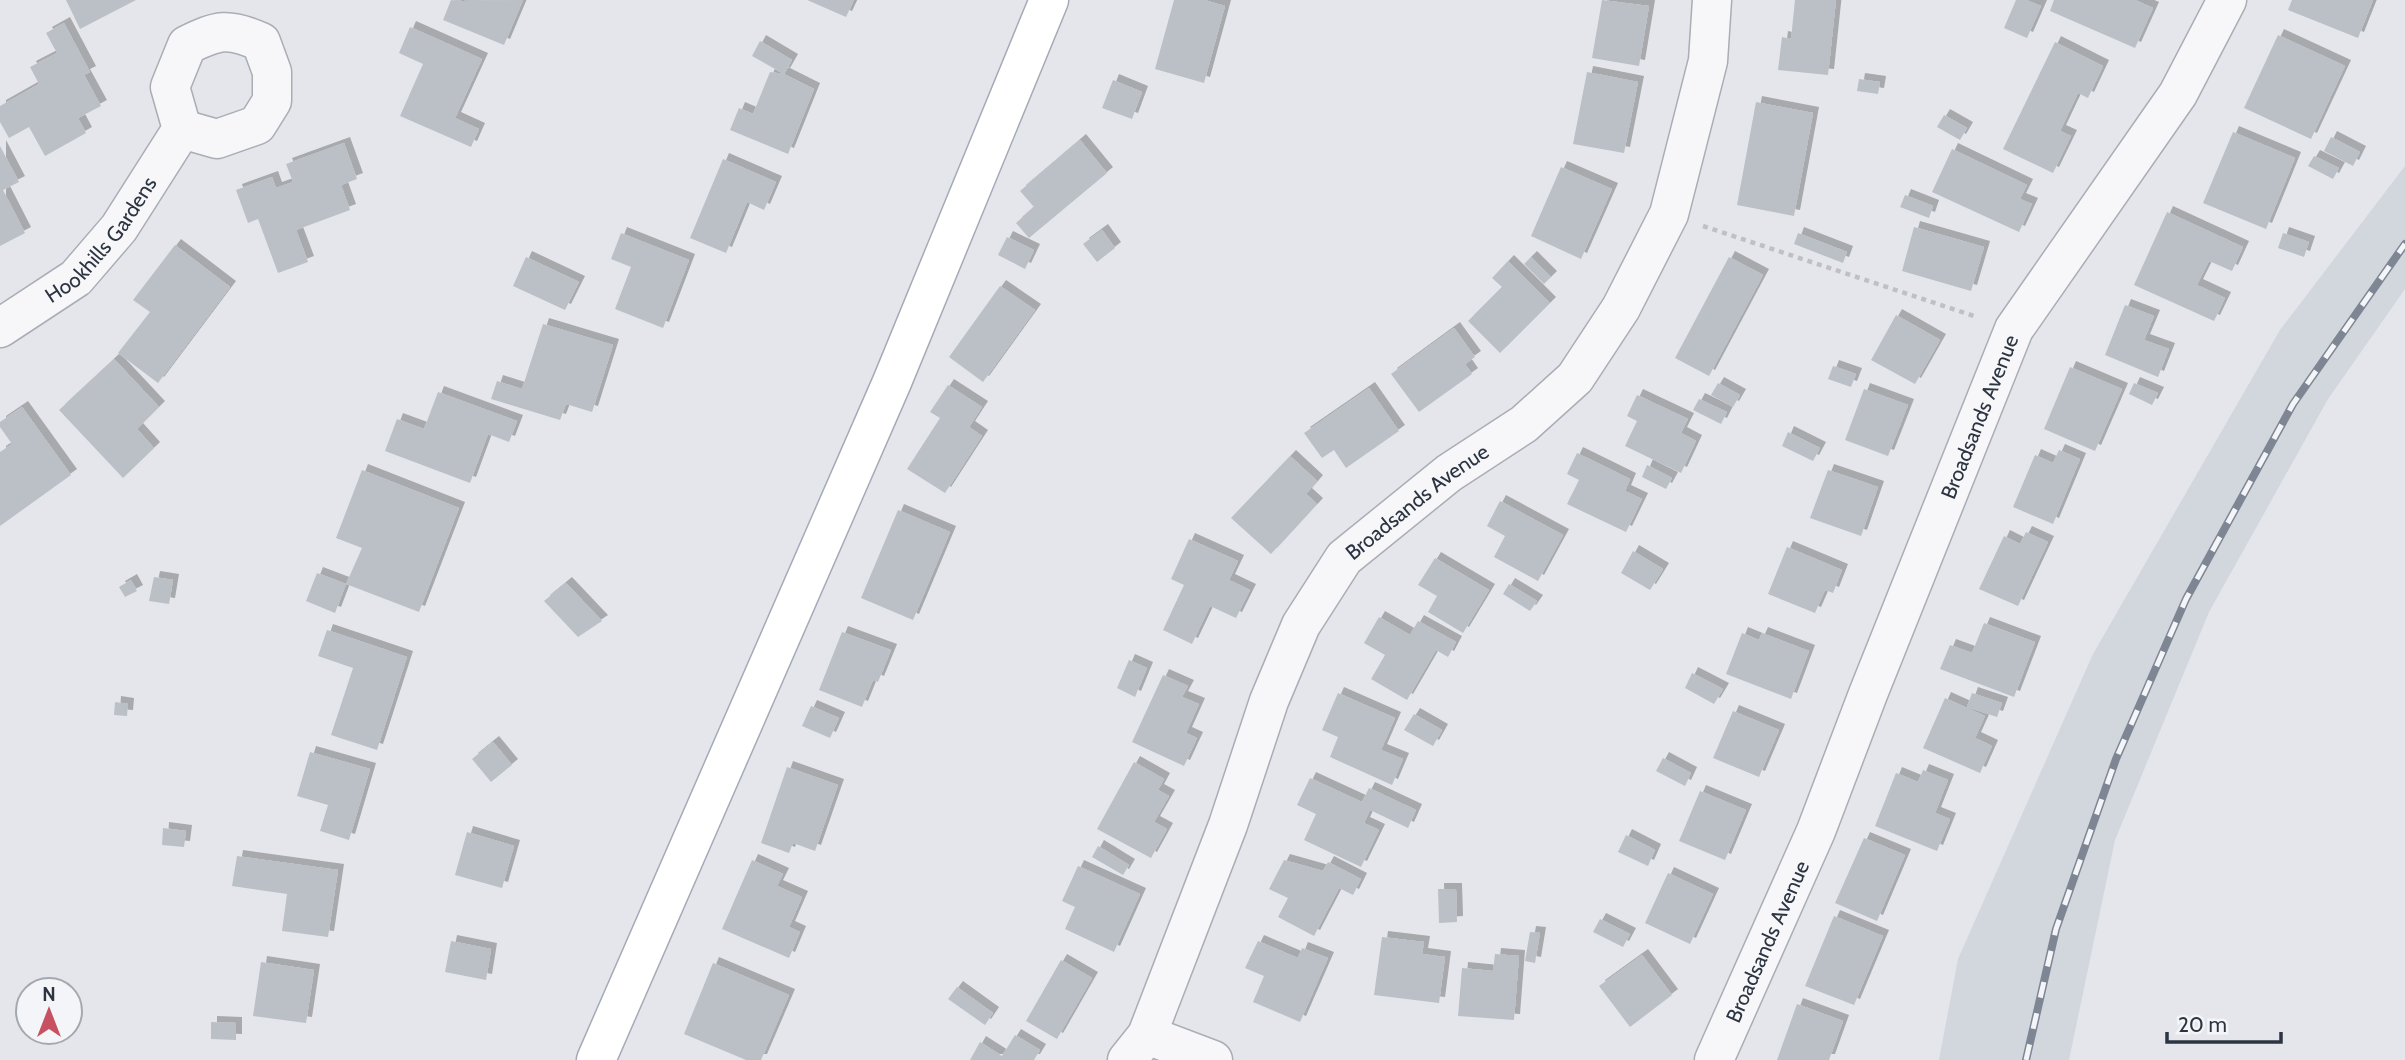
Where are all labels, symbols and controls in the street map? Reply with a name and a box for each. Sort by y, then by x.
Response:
street label: Hookhills Gardens [40,171,161,308]
street label: Broadsands Avenue [1935,331,2023,502]
street label: Broadsands Avenue [1340,438,1493,565]
street label: Broadsands Avenue [1720,856,1814,1026]
north arrow [14,976,84,1046]
text: N [42,983,56,1006]
scale bar [2167,1000,2281,1044]
text: 20 m [2178,1012,2227,1037]

